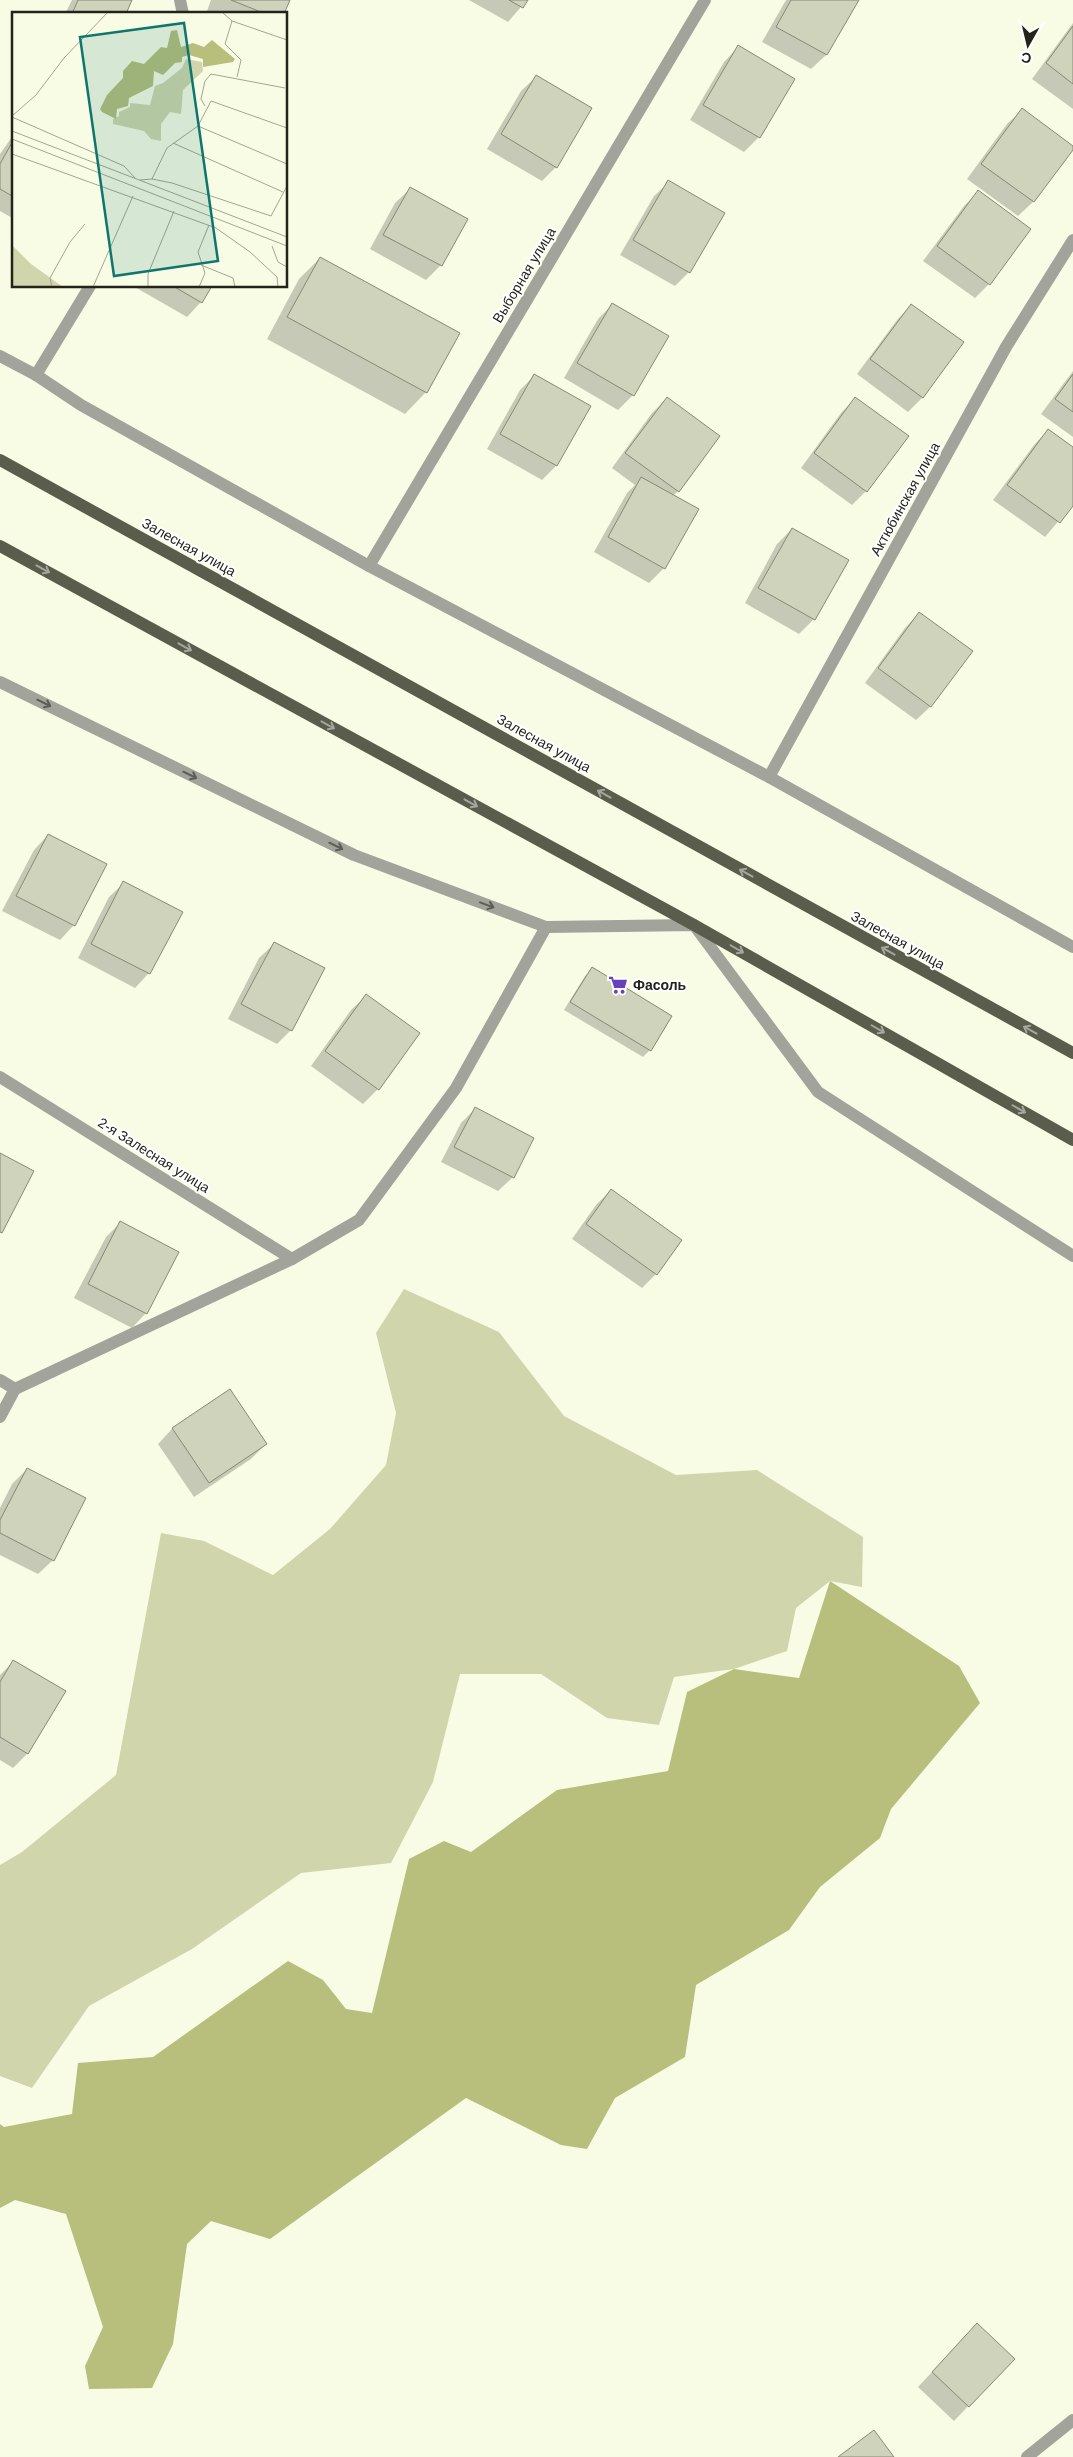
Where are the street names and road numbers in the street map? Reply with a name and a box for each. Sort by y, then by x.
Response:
street label: Выборная улица [489,224,559,326]
street label: Актюбинская улица [867,439,943,559]
street label: Залесная улица [139,515,239,579]
street label: Залесная улица [494,711,594,775]
street label: Залесная улица [848,908,948,972]
street label: 2-я Залесная улица [95,1114,213,1196]

